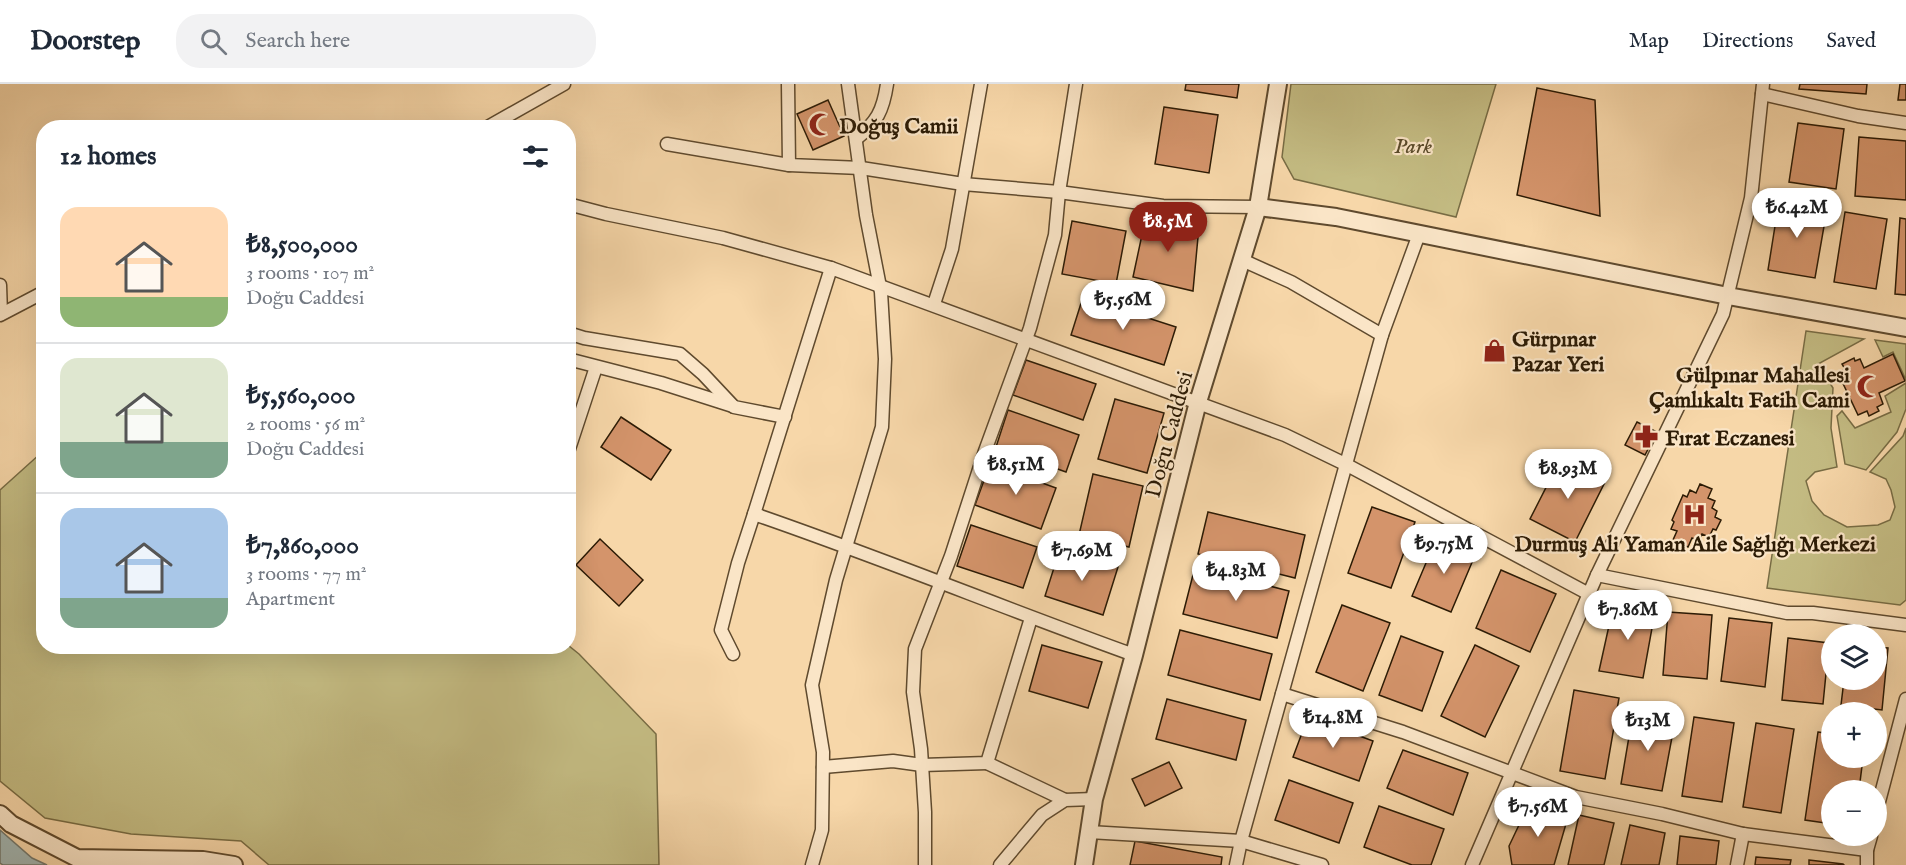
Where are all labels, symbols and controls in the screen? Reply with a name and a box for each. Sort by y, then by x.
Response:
search box [176,14,596,68]
text: Doorstep [30,24,140,59]
icon: search [197,25,230,58]
text: Search here [245,27,350,55]
text: Map [1629,28,1669,55]
text: Directions [1702,28,1793,55]
text: Saved [1826,28,1876,55]
mosque icon: Doğuş Camii [808,112,834,138]
place label: Doğuş Camii [839,113,959,141]
park label: Park [1394,133,1432,161]
text: 12 homes [60,140,156,173]
icon: filters [519,140,552,173]
pin: ₺6.42M [1748,188,1846,239]
text: ₺6.42M [1766,195,1828,220]
pin: ₺8.5M [1126,202,1210,253]
text: ₺8.5M [1143,209,1193,234]
text: ₺8,500,000 [246,228,358,261]
icon: home [108,231,180,303]
text: 3 rooms · 107 m² [246,261,374,286]
pin: ₺5.56M [1074,280,1172,331]
text: Doğu Caddesi [246,286,364,311]
text: ₺5.56M [1094,287,1152,312]
place label: Gürpınar Pazar Yeri [1512,326,1605,379]
shop icon: Gürpınar Pazar Yeri [1481,338,1507,364]
place label: Gülpınar Mahallesi Çamlıkaltı Fatih Cami [1649,362,1850,415]
street label: Doğu Caddesi [1140,368,1200,501]
mosque icon: Gülpınar Mahallesi Çamlıkaltı Fatih Cami [1855,374,1881,400]
text: ₺5,560,000 [246,379,356,412]
icon: home [108,382,180,454]
text: 2 rooms · 56 m² [246,412,365,437]
pharmacy icon: Fırat Eczanesi [1634,424,1660,450]
place label: Fırat Eczanesi [1665,425,1795,453]
text: Doğu Caddesi [246,437,364,462]
pin: ₺8.51M [967,445,1065,496]
pin: ₺8.93M [1519,449,1617,500]
text: ₺8.51M [987,452,1045,477]
text: ₺8.93M [1539,456,1597,481]
hospital icon: Durmuş Ali Yaman Aile Sağlığı Merkezi [1682,501,1708,527]
pin: ₺9.75M [1395,524,1493,575]
text: ₺7,860,000 [246,529,359,562]
pin: ₺7.69M [1033,531,1131,582]
text: ₺9.75M [1415,531,1473,556]
place label: Durmuş Ali Yaman Aile Sağlığı Merkezi [1514,531,1876,559]
icon: home [108,532,180,604]
text: ₺7.69M [1051,538,1113,563]
pin: ₺4.83M [1187,551,1285,602]
text: ₺4.83M [1206,558,1266,583]
text: 3 rooms · 77 m² [246,562,366,587]
text: Apartment [246,587,335,612]
pin: ₺7.86M [1579,590,1677,641]
text: ₺7.86M [1598,597,1658,622]
map controls [1821,624,1887,846]
button: layers [1821,624,1887,690]
pin: ₺14.8M [1284,698,1382,749]
pin: ₺13M [1612,701,1684,752]
button: + [1821,702,1887,768]
text: ₺14.8M [1303,705,1363,730]
text: ₺13M [1625,708,1671,733]
button: − [1821,780,1887,846]
pin: ₺7.56M [1489,787,1587,838]
text: ₺7.56M [1508,794,1568,819]

